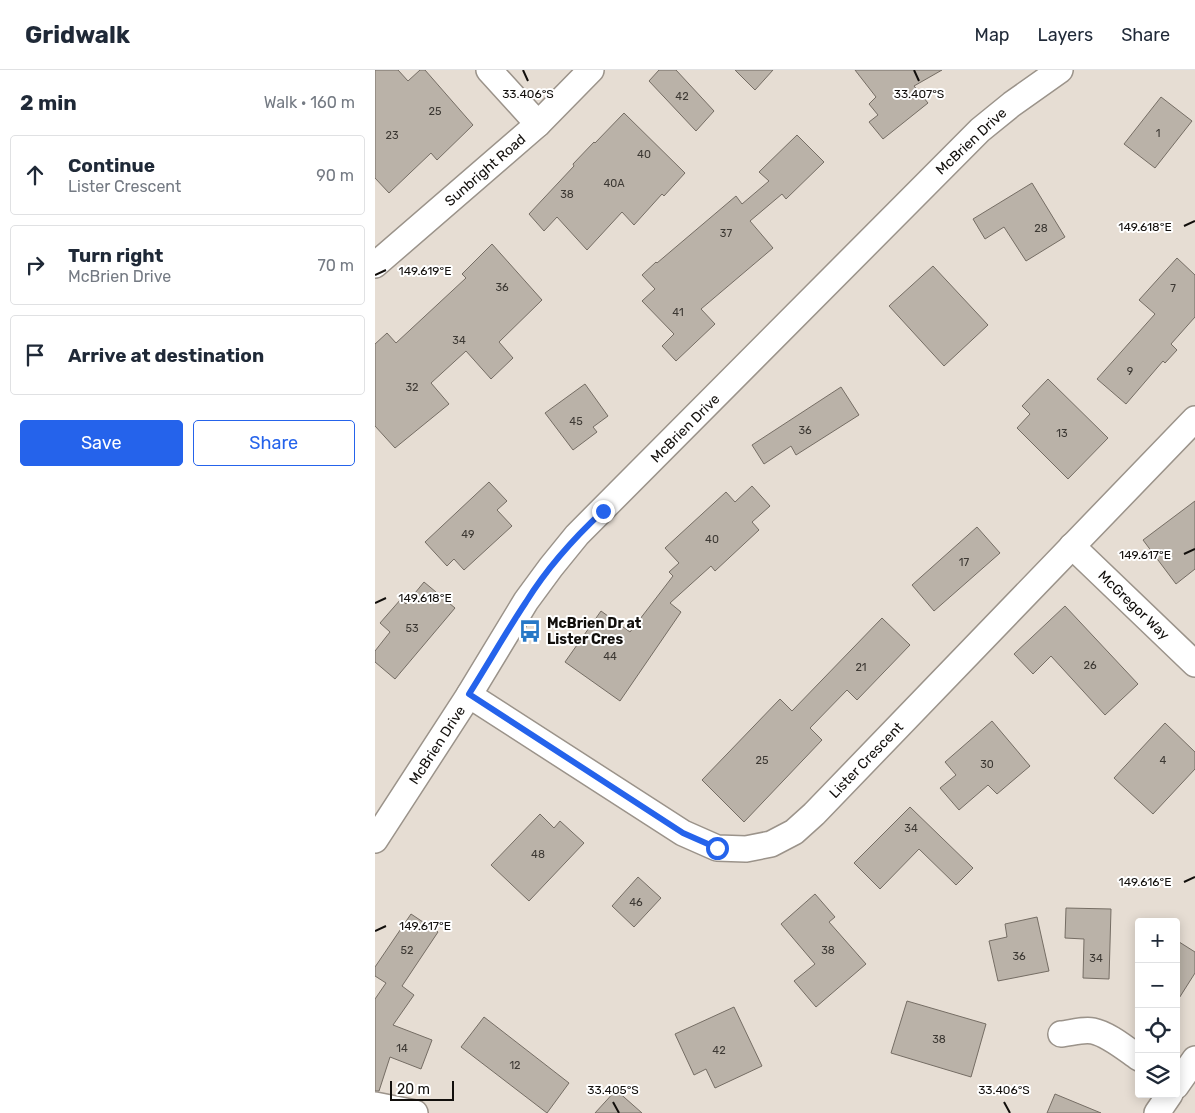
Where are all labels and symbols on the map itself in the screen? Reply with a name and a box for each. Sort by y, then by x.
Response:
text: 33.406°S [502,87,554,101]
text: 33.407°S [894,87,944,101]
house number: 42 [675,90,689,103]
street label: McBrien Drive [933,104,1010,178]
house number: 25 [429,105,442,118]
house number: 1 [1156,127,1160,140]
house number: 23 [385,129,399,142]
street label: Sunbright Road [441,131,529,210]
house number: 40 [637,148,651,161]
house number: 40A [603,177,625,190]
house number: 38 [560,188,574,201]
text: 149.618°E [1118,220,1172,234]
house number: 28 [1034,222,1048,235]
house number: 37 [720,227,732,240]
text: 149.619°E [399,264,451,278]
house number: 36 [495,281,509,294]
house number: 7 [1170,282,1176,295]
house number: 41 [672,306,684,319]
house number: 34 [452,334,466,347]
house number: 9 [1127,365,1133,378]
house number: 32 [405,381,419,394]
street label: McBrien Drive [647,390,723,466]
house number: 45 [569,415,583,428]
house number: 36 [798,424,812,437]
house number: 13 [1056,427,1068,440]
route end [592,500,615,523]
house number: 49 [461,528,475,541]
house number: 40 [705,533,719,546]
text: 149.617°E [1119,548,1171,562]
house number: 17 [959,556,970,569]
street label: McGregor Way [1095,567,1173,644]
text: 149.618°E [398,591,452,605]
place label: McBrien Dr at Lister Cres [547,615,642,648]
bus stop icon: McBrien Dr at Lister Cres [517,618,543,644]
house number: 53 [405,622,419,635]
house number: 44 [603,650,617,663]
house number: 26 [1083,659,1097,672]
house number: 21 [855,661,867,674]
street label: McBrien Drive [406,703,469,788]
street label: Lister Crescent [826,718,907,802]
house number: 25 [756,754,769,767]
house number: 4 [1160,754,1167,767]
house number: 30 [980,758,994,771]
house number: 34 [904,822,918,835]
route start [706,837,729,860]
house number: 48 [531,848,545,861]
text: 149.616°E [1119,875,1171,889]
house number: 46 [629,896,643,909]
text: 149.617°E [399,919,451,933]
house number: 52 [401,944,414,957]
house number: 38 [821,944,835,957]
house number: 36 [1012,950,1026,963]
house number: 34 [1089,952,1103,965]
house number: 38 [932,1033,946,1046]
house number: 14 [396,1042,408,1055]
house number: 42 [712,1044,726,1057]
house number: 12 [509,1059,521,1072]
scale bar [390,1078,454,1101]
text: 33.405°S [587,1083,639,1097]
text: 33.406°S [978,1083,1030,1097]

